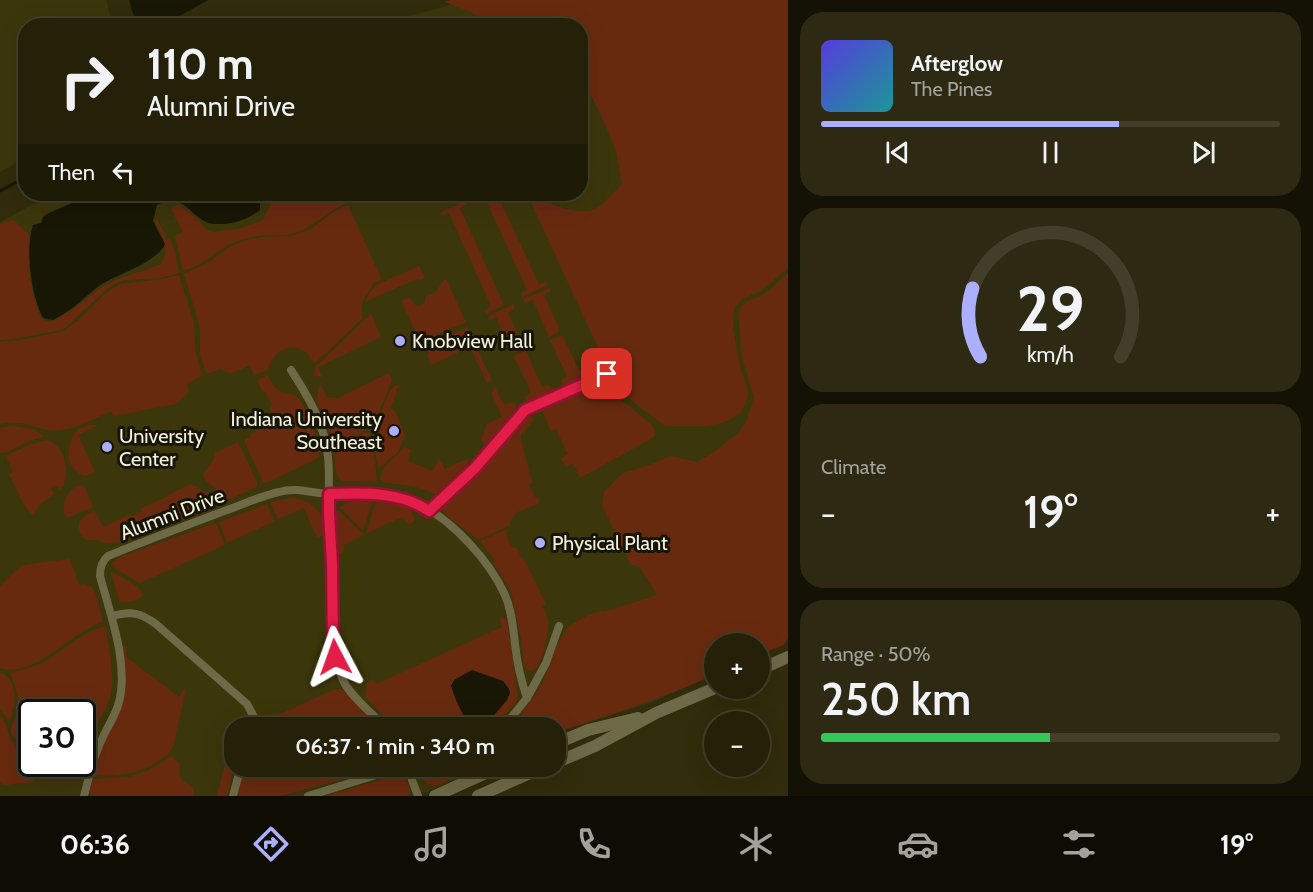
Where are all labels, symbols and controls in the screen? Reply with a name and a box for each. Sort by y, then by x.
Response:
text: 110 m [147,38,254,90]
icon: right [48,42,126,120]
text: Afterglow [911,50,1003,77]
text: The Pines [911,77,992,101]
text: Alumni Drive [147,90,295,123]
icon: previous [881,136,914,169]
icon: pause [1034,136,1067,169]
icon: next [1187,136,1220,169]
icon: left [107,156,140,189]
text: Then [48,159,95,186]
text: 29 [1016,271,1085,347]
place label: Knobview Hall [412,329,533,353]
marker: Knobview Hall [393,334,407,348]
text: km/h [1027,341,1074,367]
pin [581,348,632,399]
icon: arrive [590,357,623,390]
place label: Indiana University Southeast [231,407,382,454]
place label: University Center [119,424,204,471]
marker: Indiana University Southeast [387,424,401,438]
marker: University Center [100,440,114,454]
text: Climate [821,455,886,479]
street label: Alumni Drive [116,483,228,545]
text: 19° [1023,485,1078,539]
text: − [821,493,836,533]
text: + [1265,493,1280,533]
place label: Physical Plant [552,531,668,555]
marker: Physical Plant [533,536,547,550]
position arrow [303,625,367,689]
map controls [704,633,770,777]
button: + [704,633,770,699]
text: Range · 50% [821,642,930,666]
text: 250 km [821,672,971,726]
speed limit sign: 30 [18,699,96,777]
button: − [704,711,770,777]
text: 06:37 · 1 min · 340 m [295,733,495,760]
icon: directions [250,823,292,865]
icon: music [411,823,453,865]
icon: phone [573,823,615,865]
icon: climate [735,823,777,865]
icon: car [897,823,939,865]
icon: filters [1058,823,1100,865]
text: 06:36 [60,828,130,861]
text: 19° [1220,828,1253,861]

